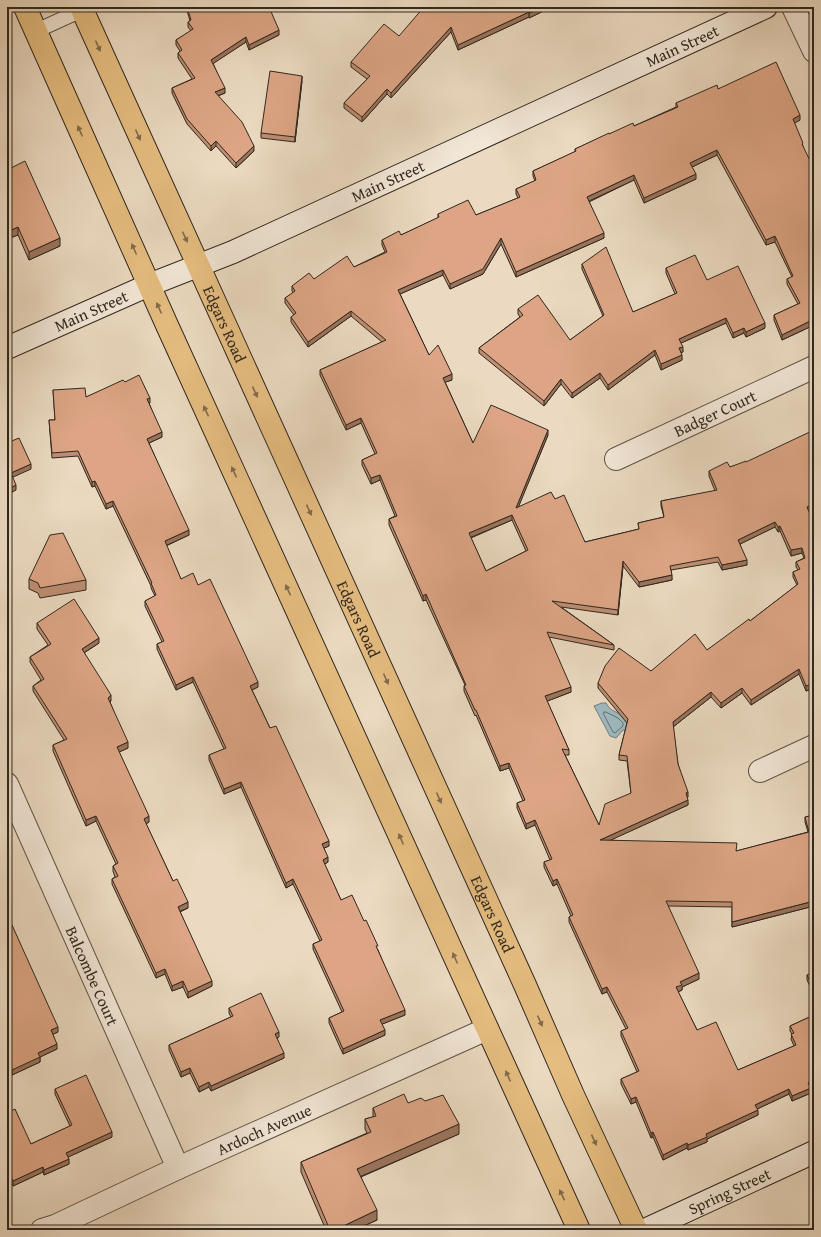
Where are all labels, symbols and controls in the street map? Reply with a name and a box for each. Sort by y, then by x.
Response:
street label: Main Street [642,18,723,73]
one-way arrow [95,40,101,51]
one-way arrow [77,125,83,136]
one-way arrow [135,129,141,141]
street label: Main Street [347,153,429,208]
one-way arrow [182,231,188,243]
one-way arrow [131,244,137,255]
street label: Edgars Road [197,282,253,367]
street label: Main Street [50,284,132,338]
one-way arrow [156,301,162,313]
street label: Badger Court [670,383,760,443]
one-way arrow [252,386,258,397]
one-way arrow [203,405,209,417]
one-way arrow [231,466,237,477]
one-way arrow [306,504,312,515]
street label: Edgars Road [331,577,387,662]
one-way arrow [285,584,291,595]
one-way arrow [383,674,389,686]
one-way arrow [436,792,442,803]
one-way arrow [398,834,404,845]
street label: Edgars Road [465,872,521,957]
street label: Balcombe Court [60,922,125,1030]
one-way arrow [452,952,458,963]
one-way arrow [538,1016,544,1028]
one-way arrow [505,1071,511,1082]
street label: Ardoch Avenue [213,1098,315,1161]
one-way arrow [591,1134,597,1145]
street label: Spring Street [684,1161,775,1220]
one-way arrow [559,1189,565,1200]

